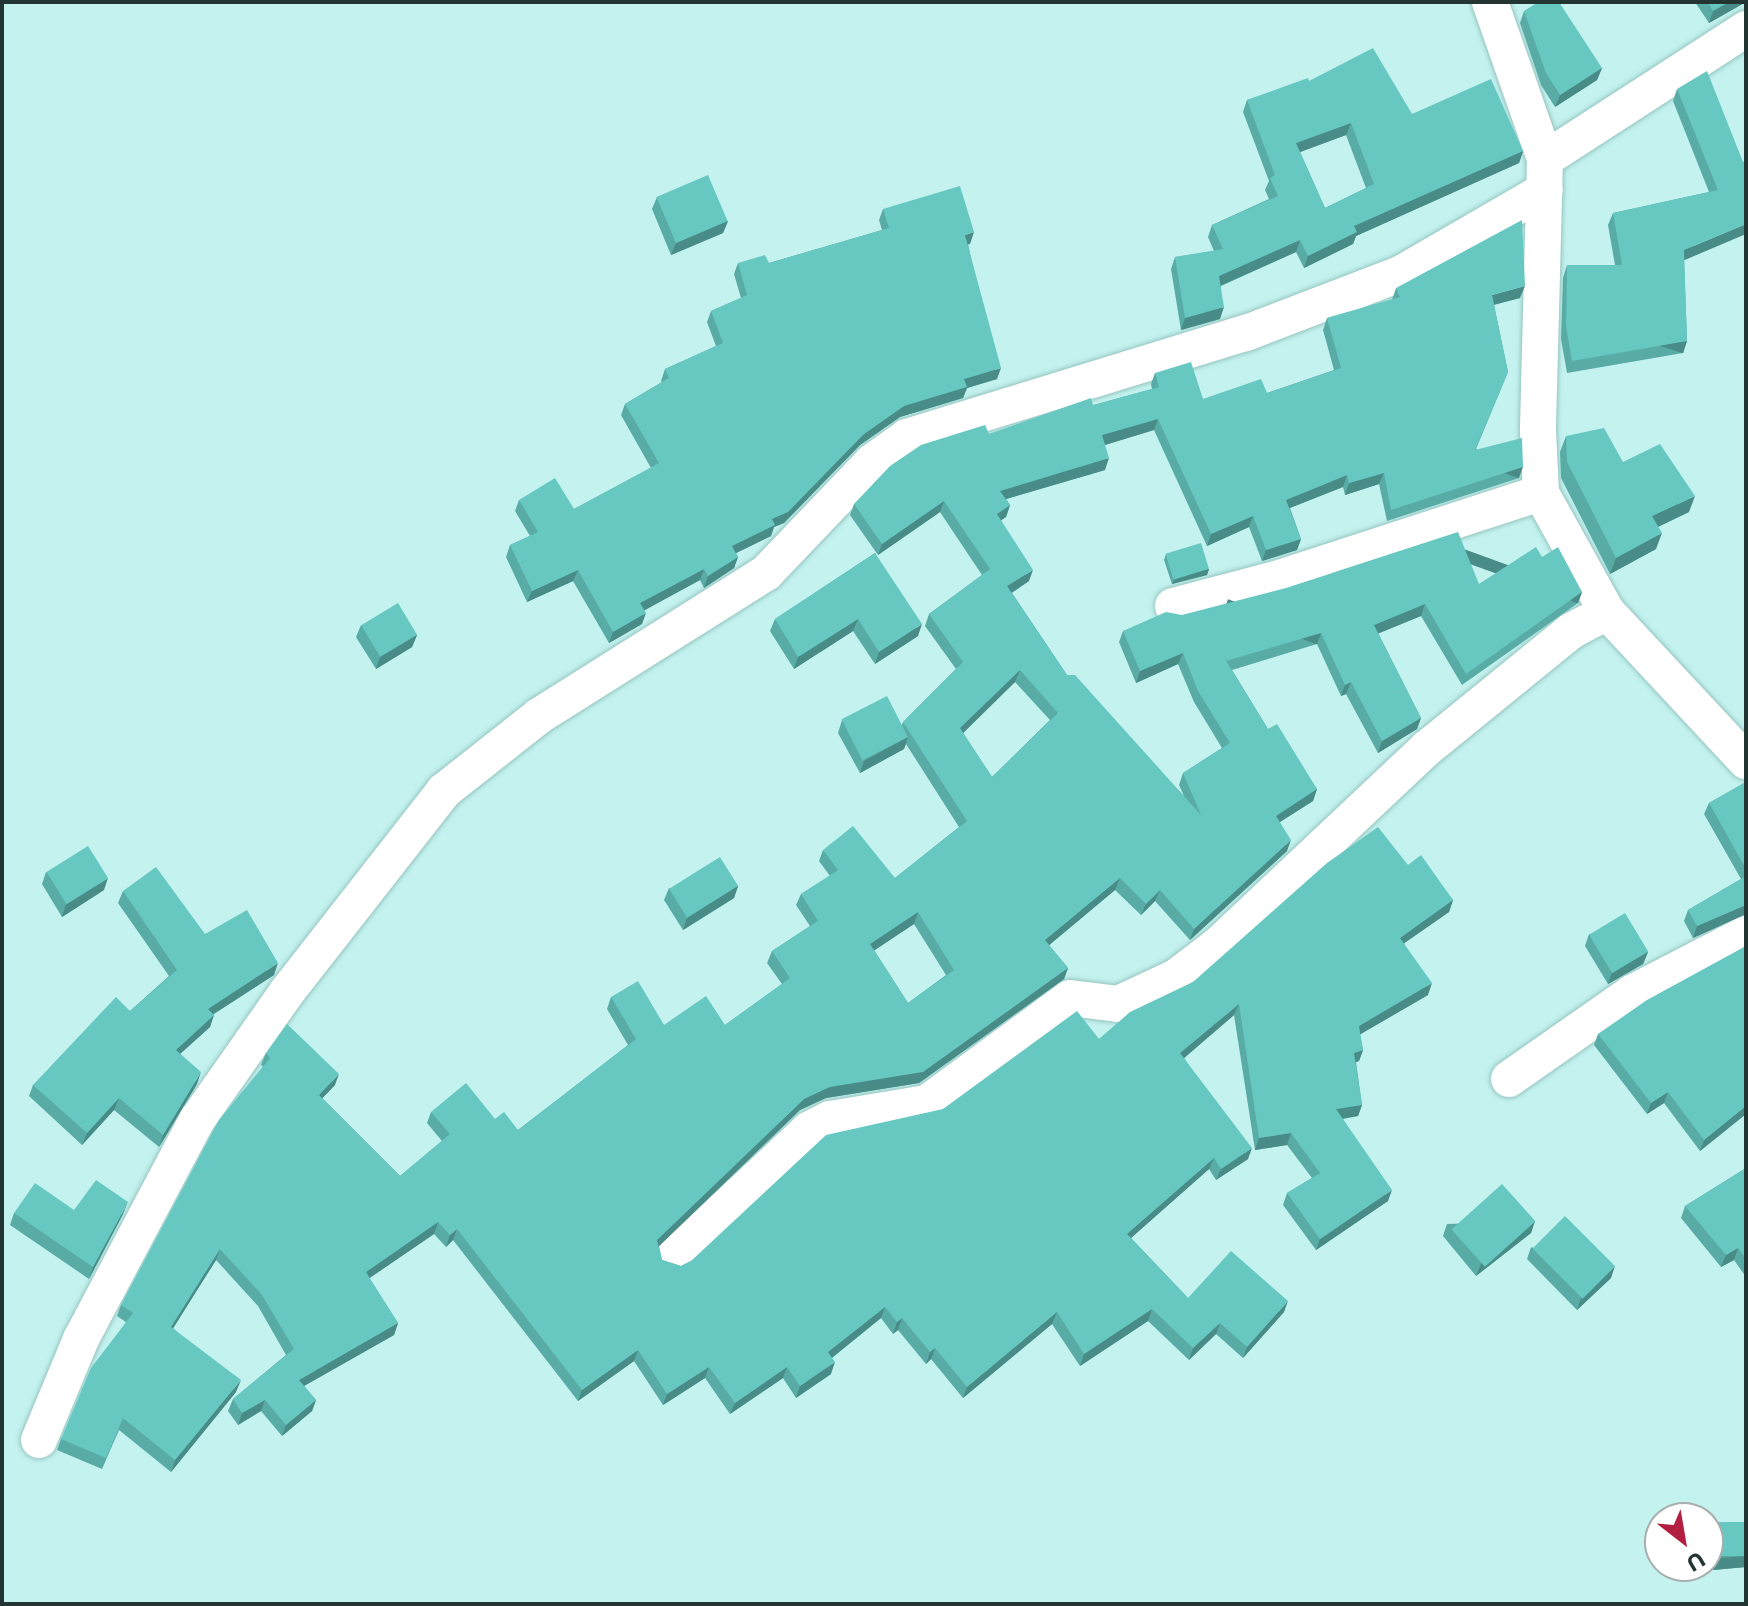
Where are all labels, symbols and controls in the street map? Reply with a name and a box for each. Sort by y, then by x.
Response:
north arrow [1644,1502,1724,1582]
text: U [1681,1545,1710,1577]

